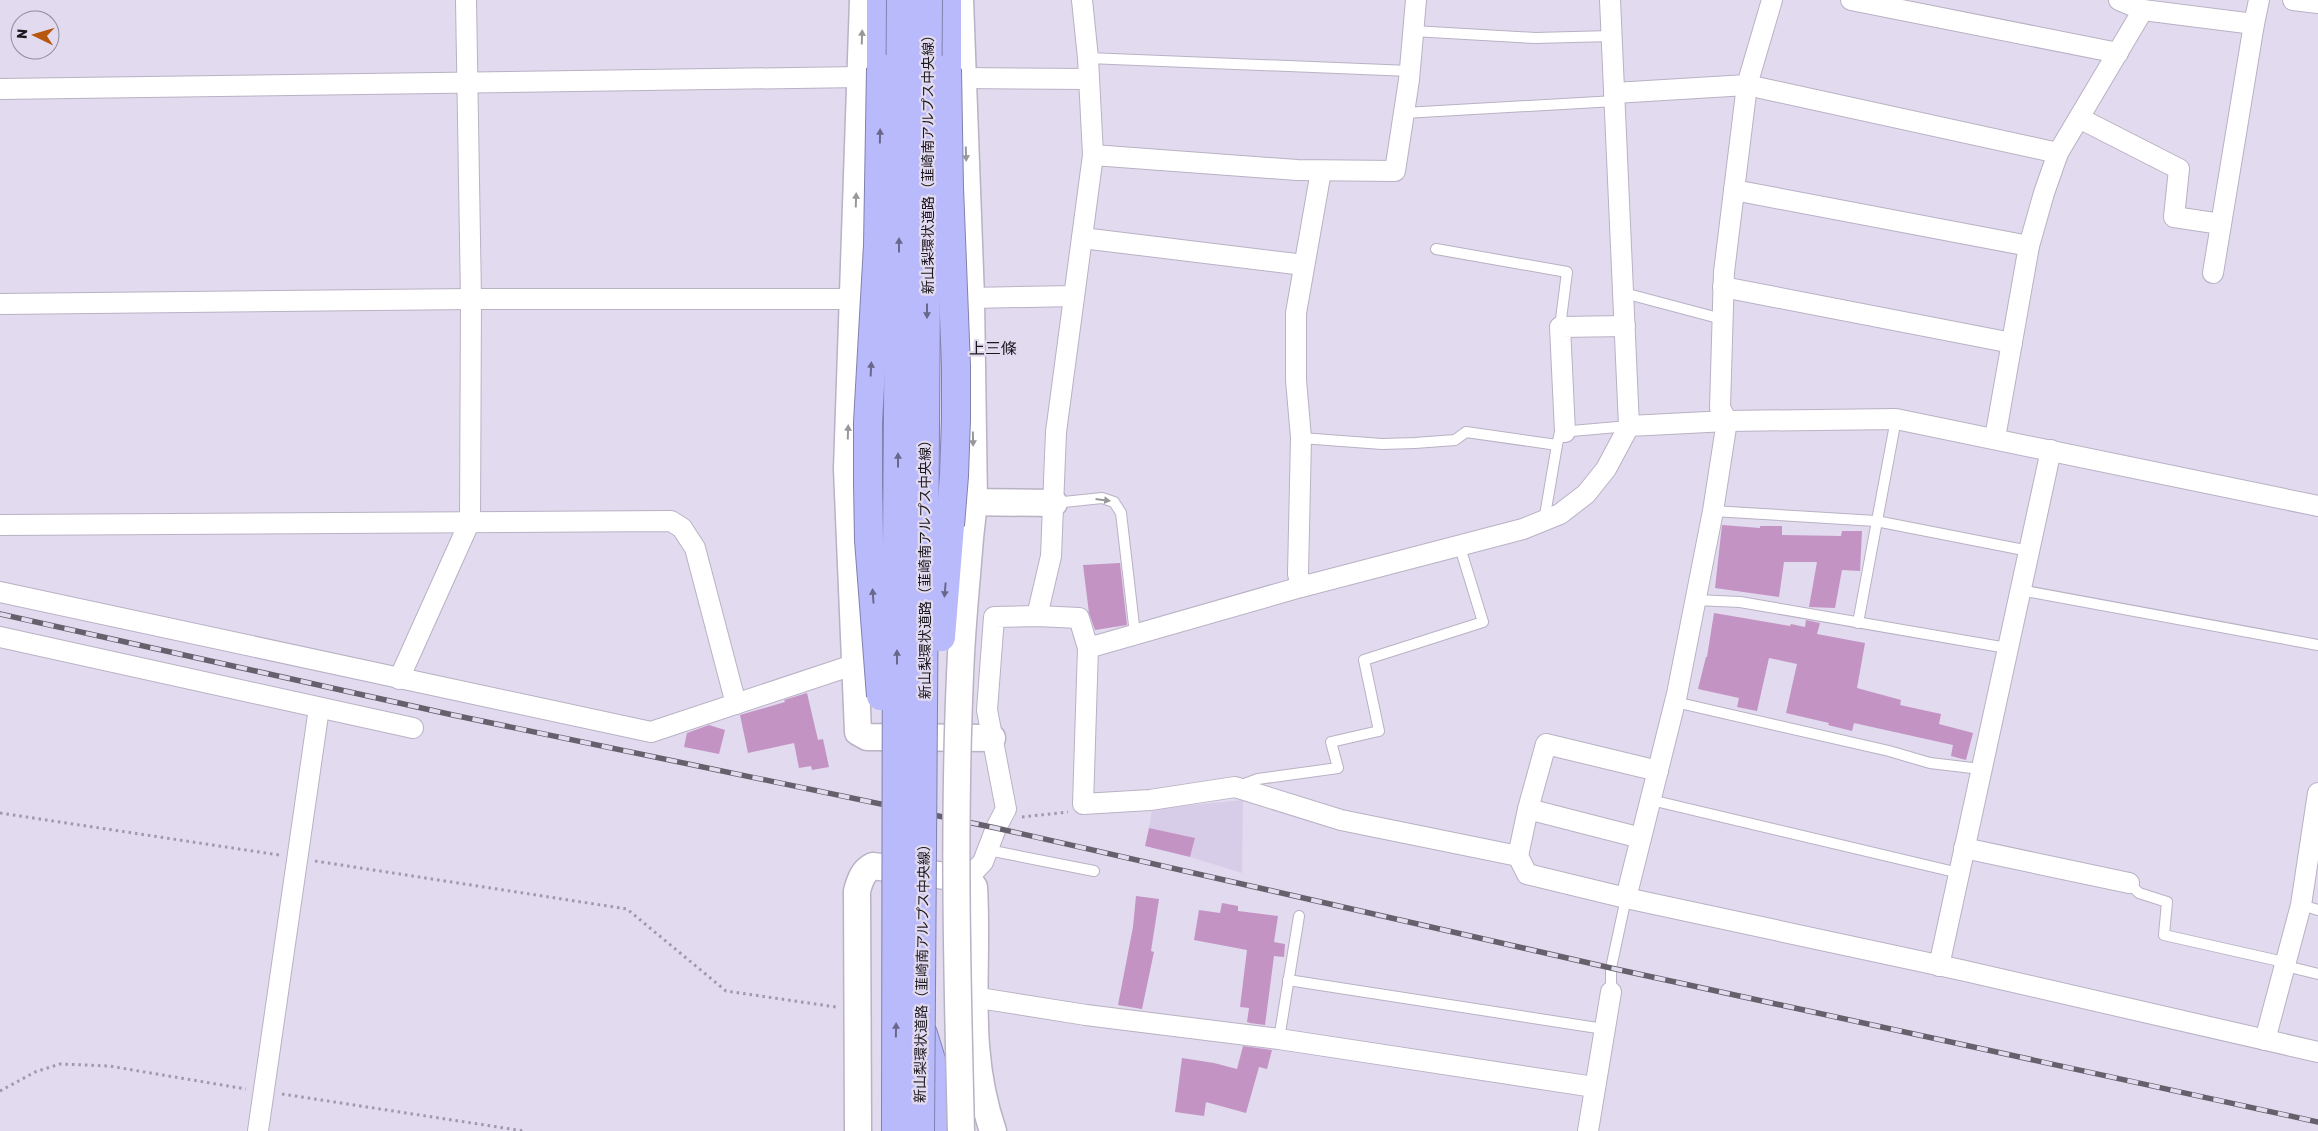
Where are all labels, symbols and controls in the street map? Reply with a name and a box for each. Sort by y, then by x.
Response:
north arrow [10,10,60,60]
text: N [14,28,31,40]
street label: 新山梨環状道路（韮崎南アルプス中央線） [920,28,937,294]
one-way arrow [859,29,867,45]
one-way arrow [876,128,884,144]
one-way arrow [962,146,970,162]
one-way arrow [853,191,861,207]
one-way arrow [896,237,904,253]
one-way arrow [923,303,931,319]
district label: 上三條 [969,339,1017,358]
one-way arrow [867,360,875,376]
one-way arrow [844,424,852,440]
one-way arrow [969,431,977,447]
street label: 新山梨環状道路（韮崎南アルプス中央線） [917,433,934,699]
one-way arrow [894,452,902,468]
one-way arrow [1095,496,1111,504]
one-way arrow [941,583,949,599]
one-way arrow [869,588,877,604]
one-way arrow [893,649,901,665]
street label: 新山梨環状道路（韮崎南アルプス中央線） [912,837,933,1103]
one-way arrow [892,1022,900,1038]

